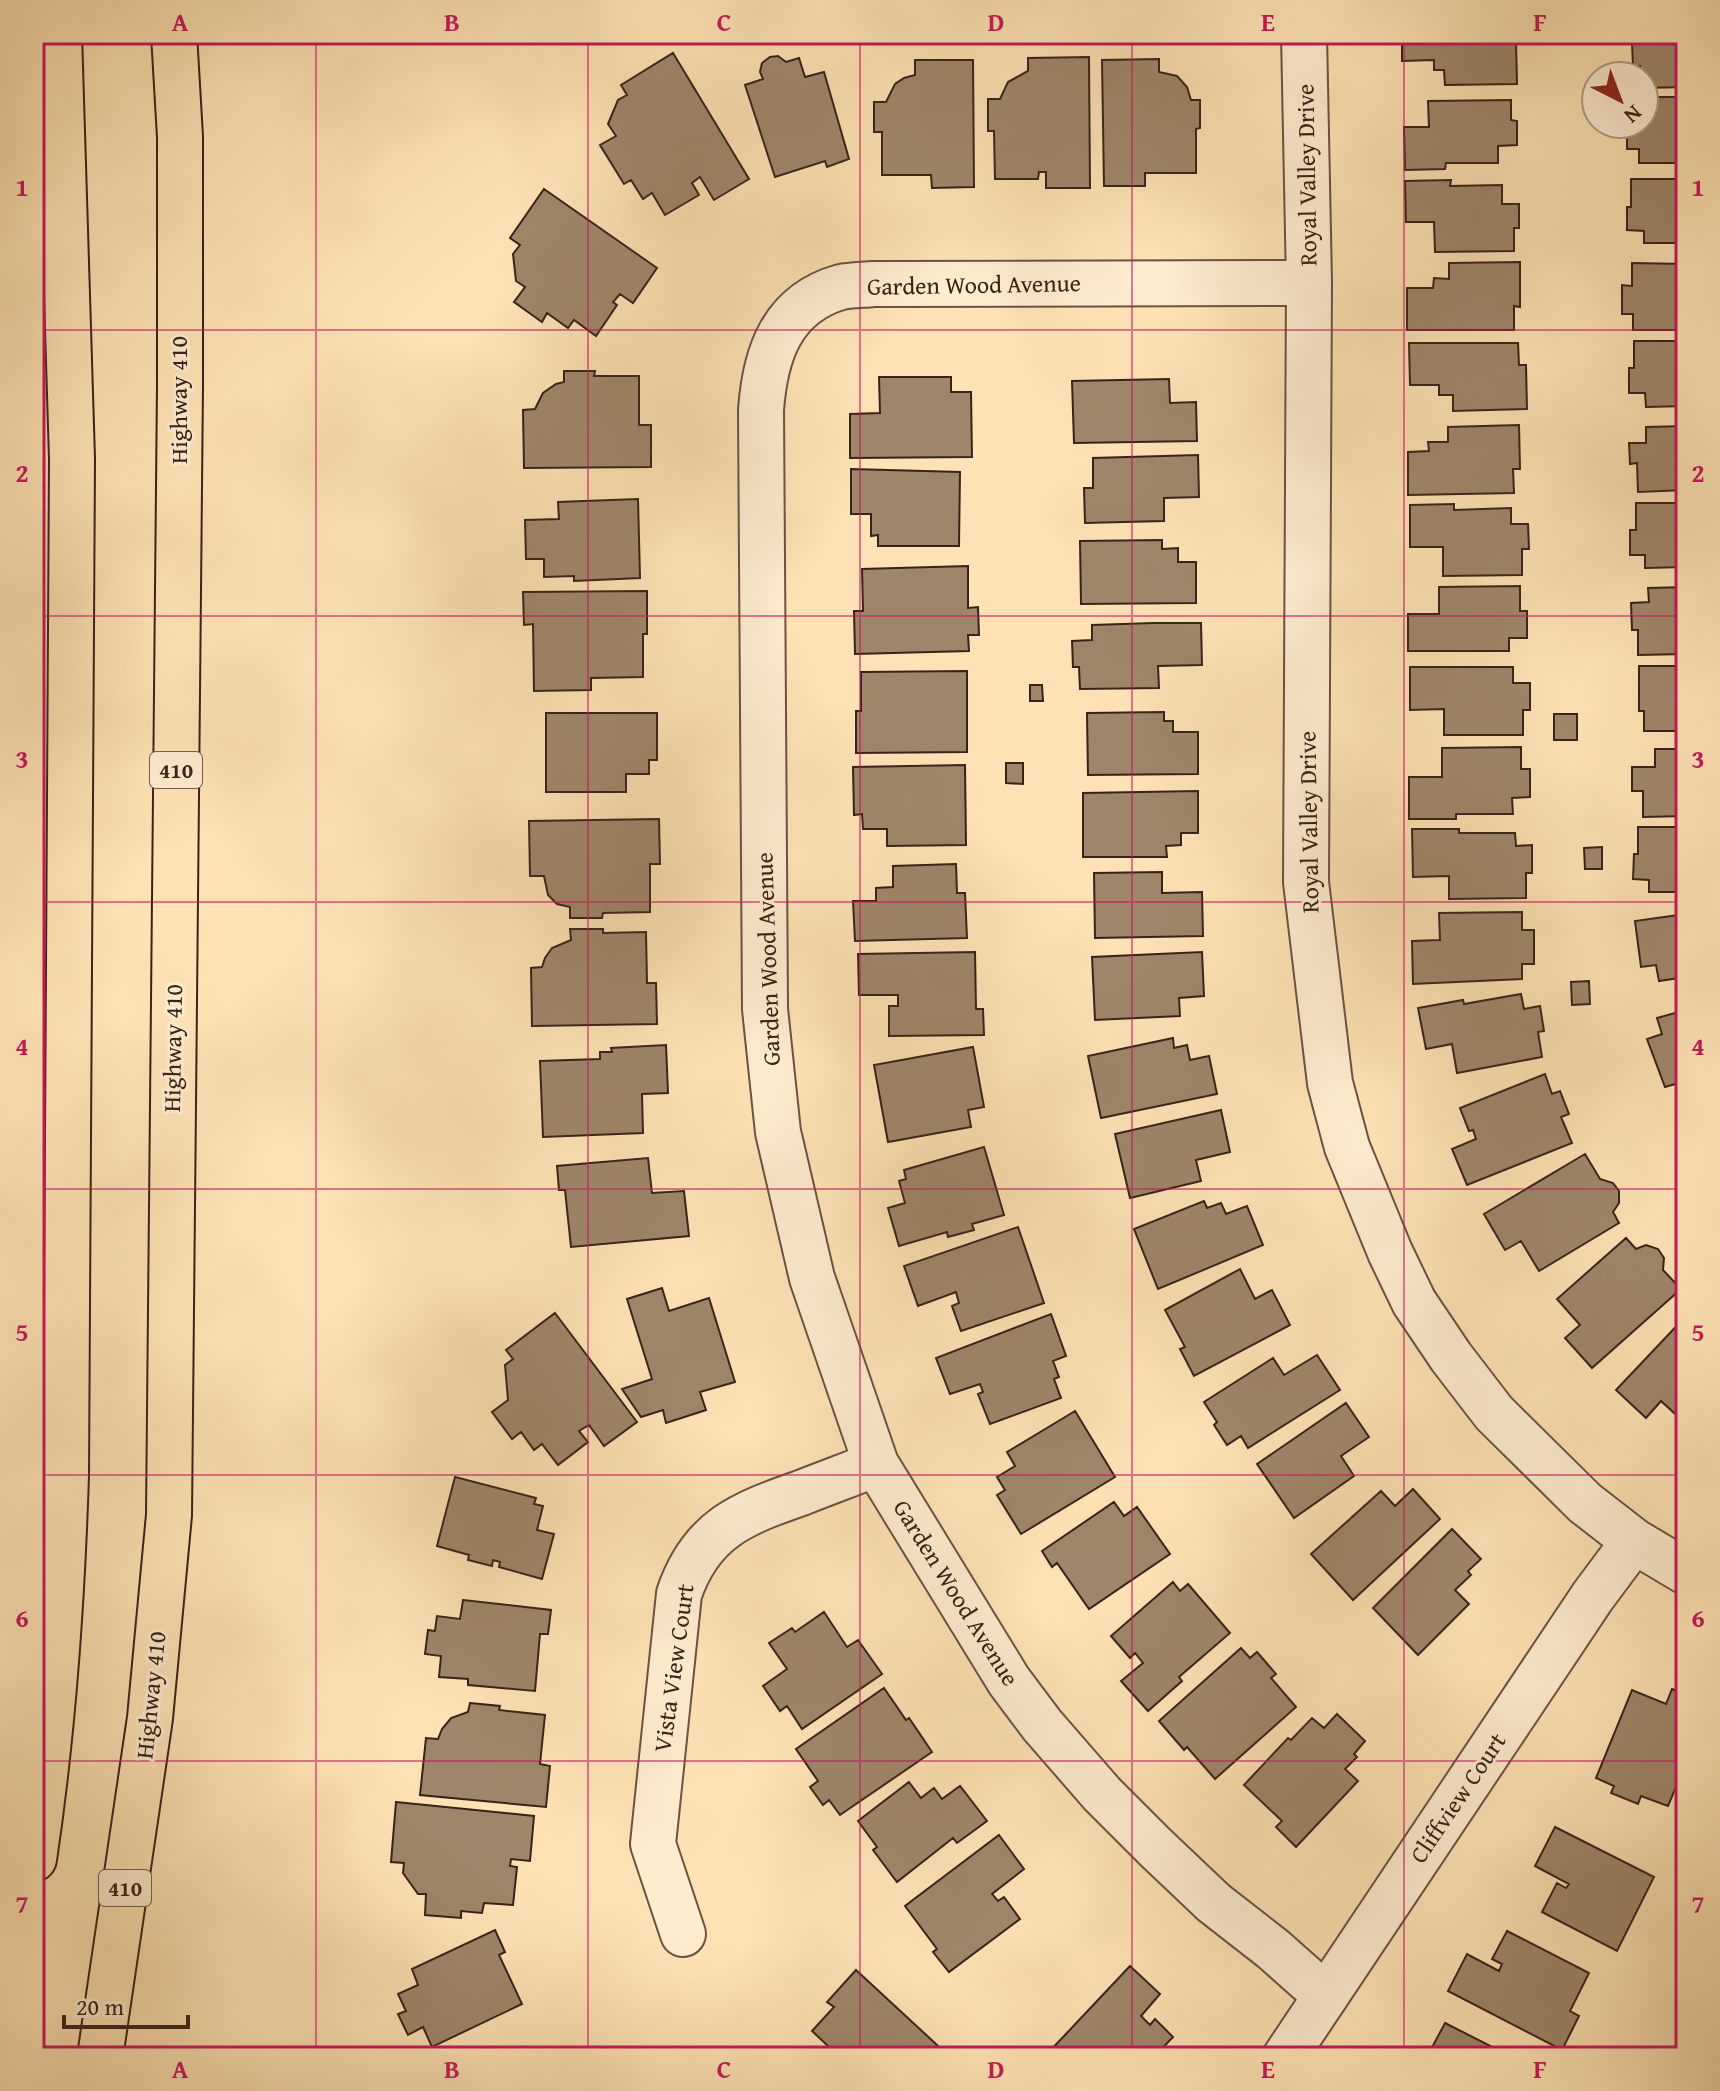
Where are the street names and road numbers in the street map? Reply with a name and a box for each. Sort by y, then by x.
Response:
street label: Royal Valley Drive [1287,83,1326,267]
street label: Garden Wood Avenue [867,265,1081,304]
street label: Highway 410 [161,336,196,464]
street label: Royal Valley Drive [1289,730,1328,914]
road number: 410 [150,752,202,788]
street label: Garden Wood Avenue [746,852,789,1066]
street label: Highway 410 [154,984,191,1112]
street label: Garden Wood Avenue [885,1493,1028,1693]
street label: Vista View Court [644,1581,703,1754]
street label: Highway 410 [126,1629,175,1760]
street label: Cliffview Court [1401,1725,1515,1870]
road number: 410 [99,1870,151,1906]

